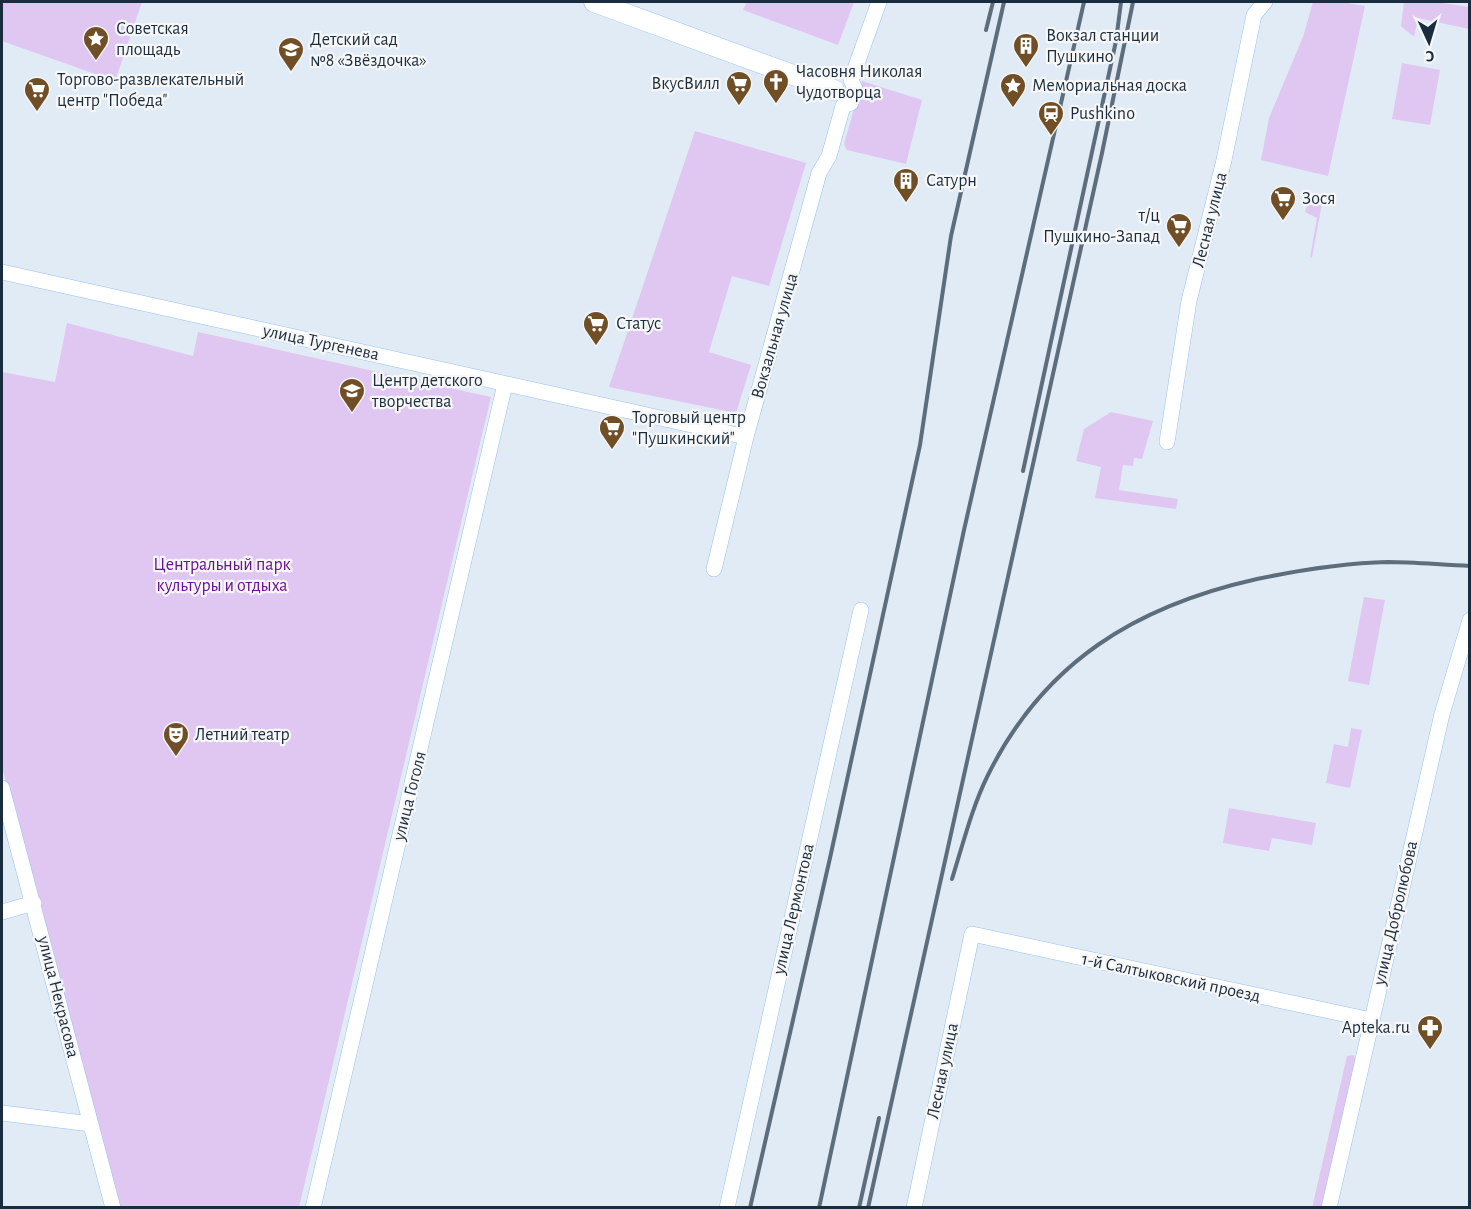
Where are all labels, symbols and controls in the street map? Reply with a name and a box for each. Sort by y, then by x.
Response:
north arrow [1399,12,1459,72]
place label: Советская площадь [116,20,189,59]
place icon: Советская площадь [81,24,111,62]
place label: Вокзал станции Пушкино [1046,27,1159,66]
place label: Детский сад №8 «Звёздочка» [310,31,427,70]
building icon: Вокзал станции Пушкино [1011,31,1041,69]
school or university icon: Детский сад №8 «Звёздочка» [276,35,306,73]
text: С [1425,48,1435,64]
place label: Часовня Николая Чудотворца [796,63,923,102]
church icon: Часовня Николая Чудотворца [761,67,791,105]
supermarket icon: ВкусВилл [724,69,754,107]
place label: Торгово-развлекательный центр "Победа" [57,71,244,110]
place icon: Мемориальная доска [998,71,1028,109]
supermarket icon: Торгово-развлекательный центр "Победа" [22,75,52,113]
place label: ВкусВилл [651,75,720,93]
place label: Мемориальная доска [1032,77,1187,95]
station icon: Pushkino [1036,99,1066,137]
place label: Pushkino [1070,105,1135,123]
building icon: Сатурн [891,166,921,204]
street label: Лесная улица [1189,170,1231,270]
place label: Сатурн [926,172,977,190]
supermarket icon: Зося [1268,184,1298,222]
place label: Зося [1302,190,1335,208]
place label: т/ц Пушкино-Запад [1043,207,1160,246]
supermarket icon: т/ц Пушкино-Запад [1164,211,1194,249]
street label: Вокзальная улица [748,271,802,401]
supermarket icon: Статус [581,309,611,347]
place label: Статус [616,315,661,333]
street label: улица Тургенева [260,322,381,364]
place label: Центр детского творчества [371,372,483,411]
school or university icon: Центр детского творчества [337,376,367,414]
place label: Торговый центр "Пушкинский" [632,409,746,448]
supermarket icon: Торговый центр "Пушкинский" [597,413,627,451]
park label: Центральный парк культуры и отдыха [153,556,291,595]
theatre icon: Летний театр [161,720,191,758]
place label: Летний театр [195,726,290,744]
street label: улица Гоголя [390,749,430,843]
street label: улица Добролюбова [1369,839,1421,988]
street label: улица Лермонтова [770,842,818,977]
street label: улица Некрасова [34,933,82,1060]
street label: 1-й Салтыковский проезд [1080,950,1262,1006]
pharmacy icon: Apteka.ru [1415,1013,1445,1051]
place label: Apteka.ru [1342,1019,1410,1037]
street label: Лесная улица [924,1021,962,1121]

